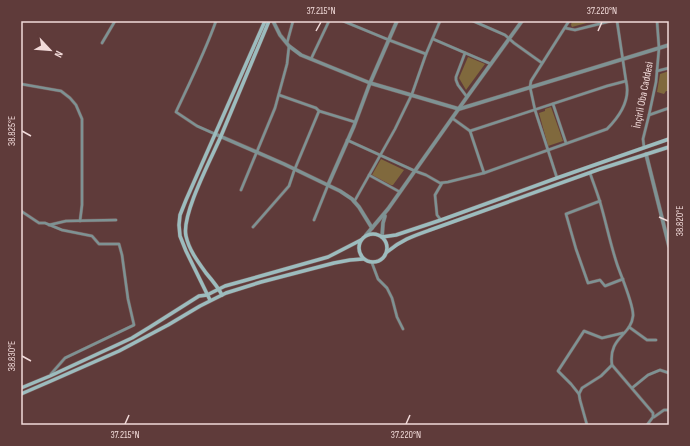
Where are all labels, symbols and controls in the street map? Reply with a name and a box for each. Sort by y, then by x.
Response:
text: 37.215°N [306,5,336,17]
text: 37.220°N [587,5,617,17]
north arrow [30,30,70,70]
text: N [51,49,66,60]
street label: İnçirli Oba Caddesi [629,60,656,129]
text: 38.825°E [6,116,18,146]
text: 38.820°E [674,206,686,236]
text: 38.830°E [6,341,18,371]
text: 37.215°N [110,429,140,441]
text: 37.220°N [391,429,421,441]

